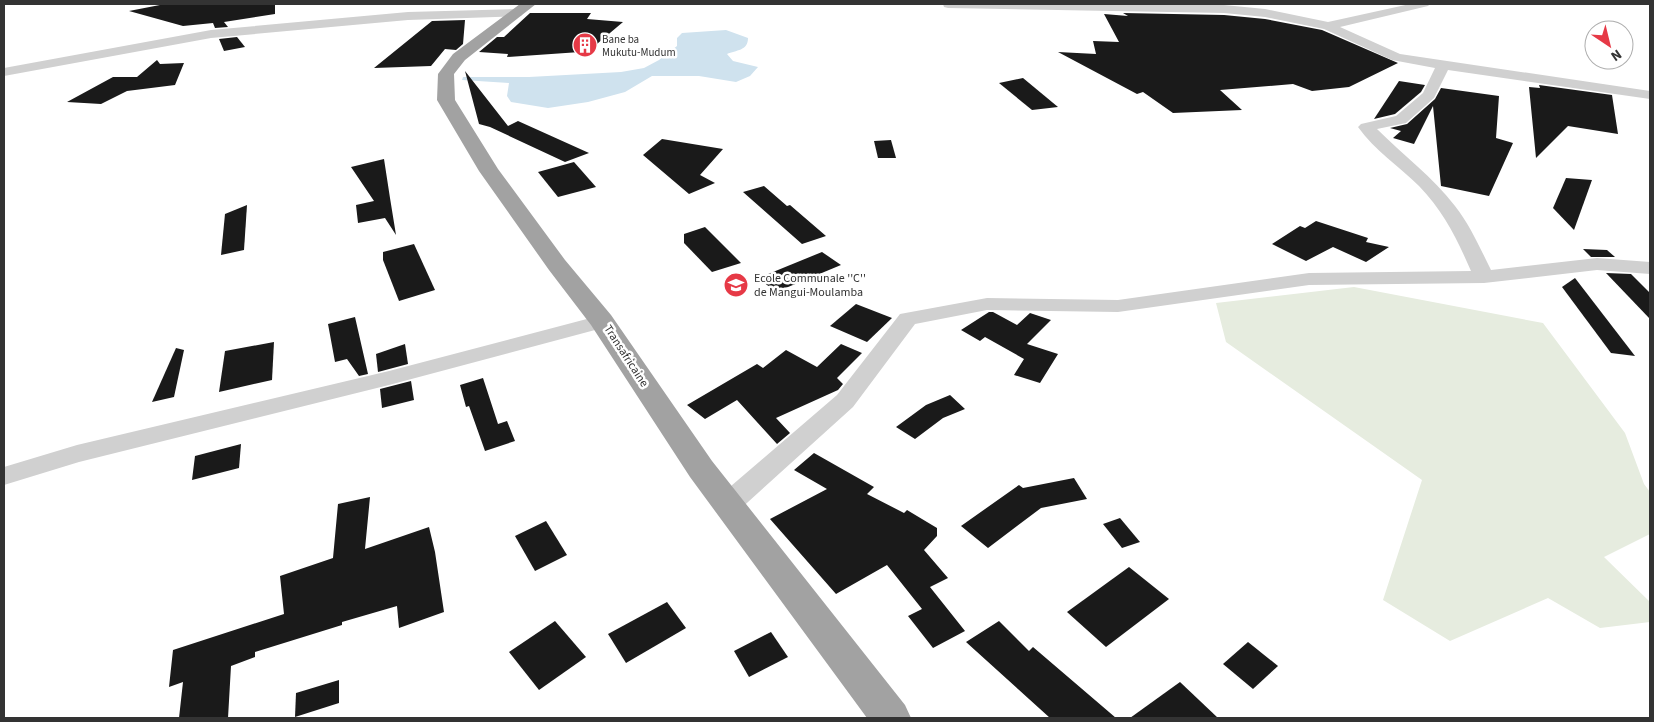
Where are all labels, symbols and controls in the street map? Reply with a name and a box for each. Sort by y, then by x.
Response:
north arrow [1584,20,1634,70]
building icon: Bane ba Mukutu-Mudum [572,32,598,58]
place label: Bane ba Mukutu-Mudum [602,32,676,60]
text: N [1606,44,1625,66]
place label: Ecole Communale ''C'' de Mangui-Moulamba [754,270,866,301]
school or university icon: Ecole Communale ''C'' de Mangui-Moulamba [723,272,749,298]
street label: Transafricaine [600,322,652,390]

